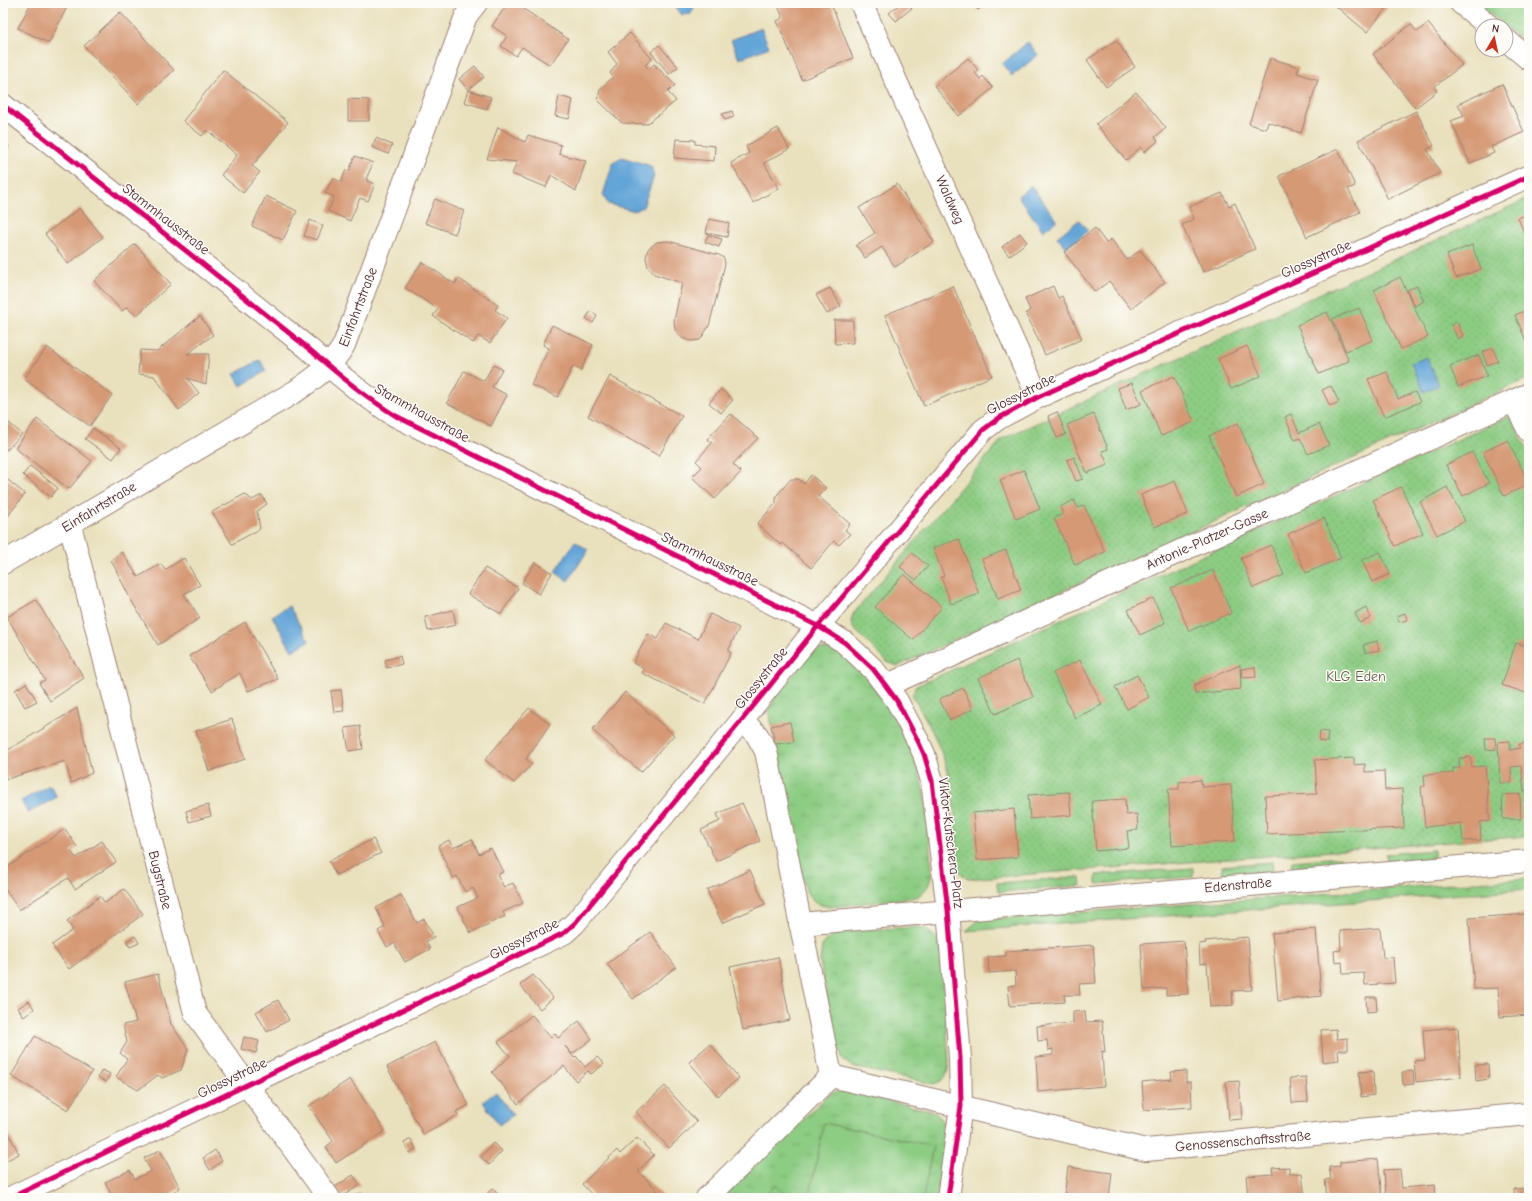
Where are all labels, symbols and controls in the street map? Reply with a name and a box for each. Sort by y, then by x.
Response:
north arrow [1474,18,1514,58]
text: N [1491,22,1500,36]
street label: Waldweg [932,173,968,227]
street label: Stammhausstraße [119,180,213,258]
street label: Glossystraße [1278,236,1354,282]
street label: Einfahrtstraße [335,265,381,349]
street label: Glossystraße [984,369,1058,419]
street label: Stammhausstraße [371,380,473,446]
street label: Einfahrtstraße [59,478,139,536]
street label: Antonie-Platzer-Gasse [1143,504,1271,574]
street label: Stammhausstraße [659,528,761,590]
street label: Glossystraße [731,643,791,713]
park label: KLG Eden [1326,668,1386,685]
street label: Viktor-Kutschera-Platz [935,777,967,909]
street label: Bugstraße [144,849,176,911]
street label: Edenstraße [1204,874,1272,896]
street label: Glossystraße [487,914,561,964]
street label: Glossystraße [195,1054,269,1102]
street label: Genossenschaftsstraße [1174,1127,1312,1155]

